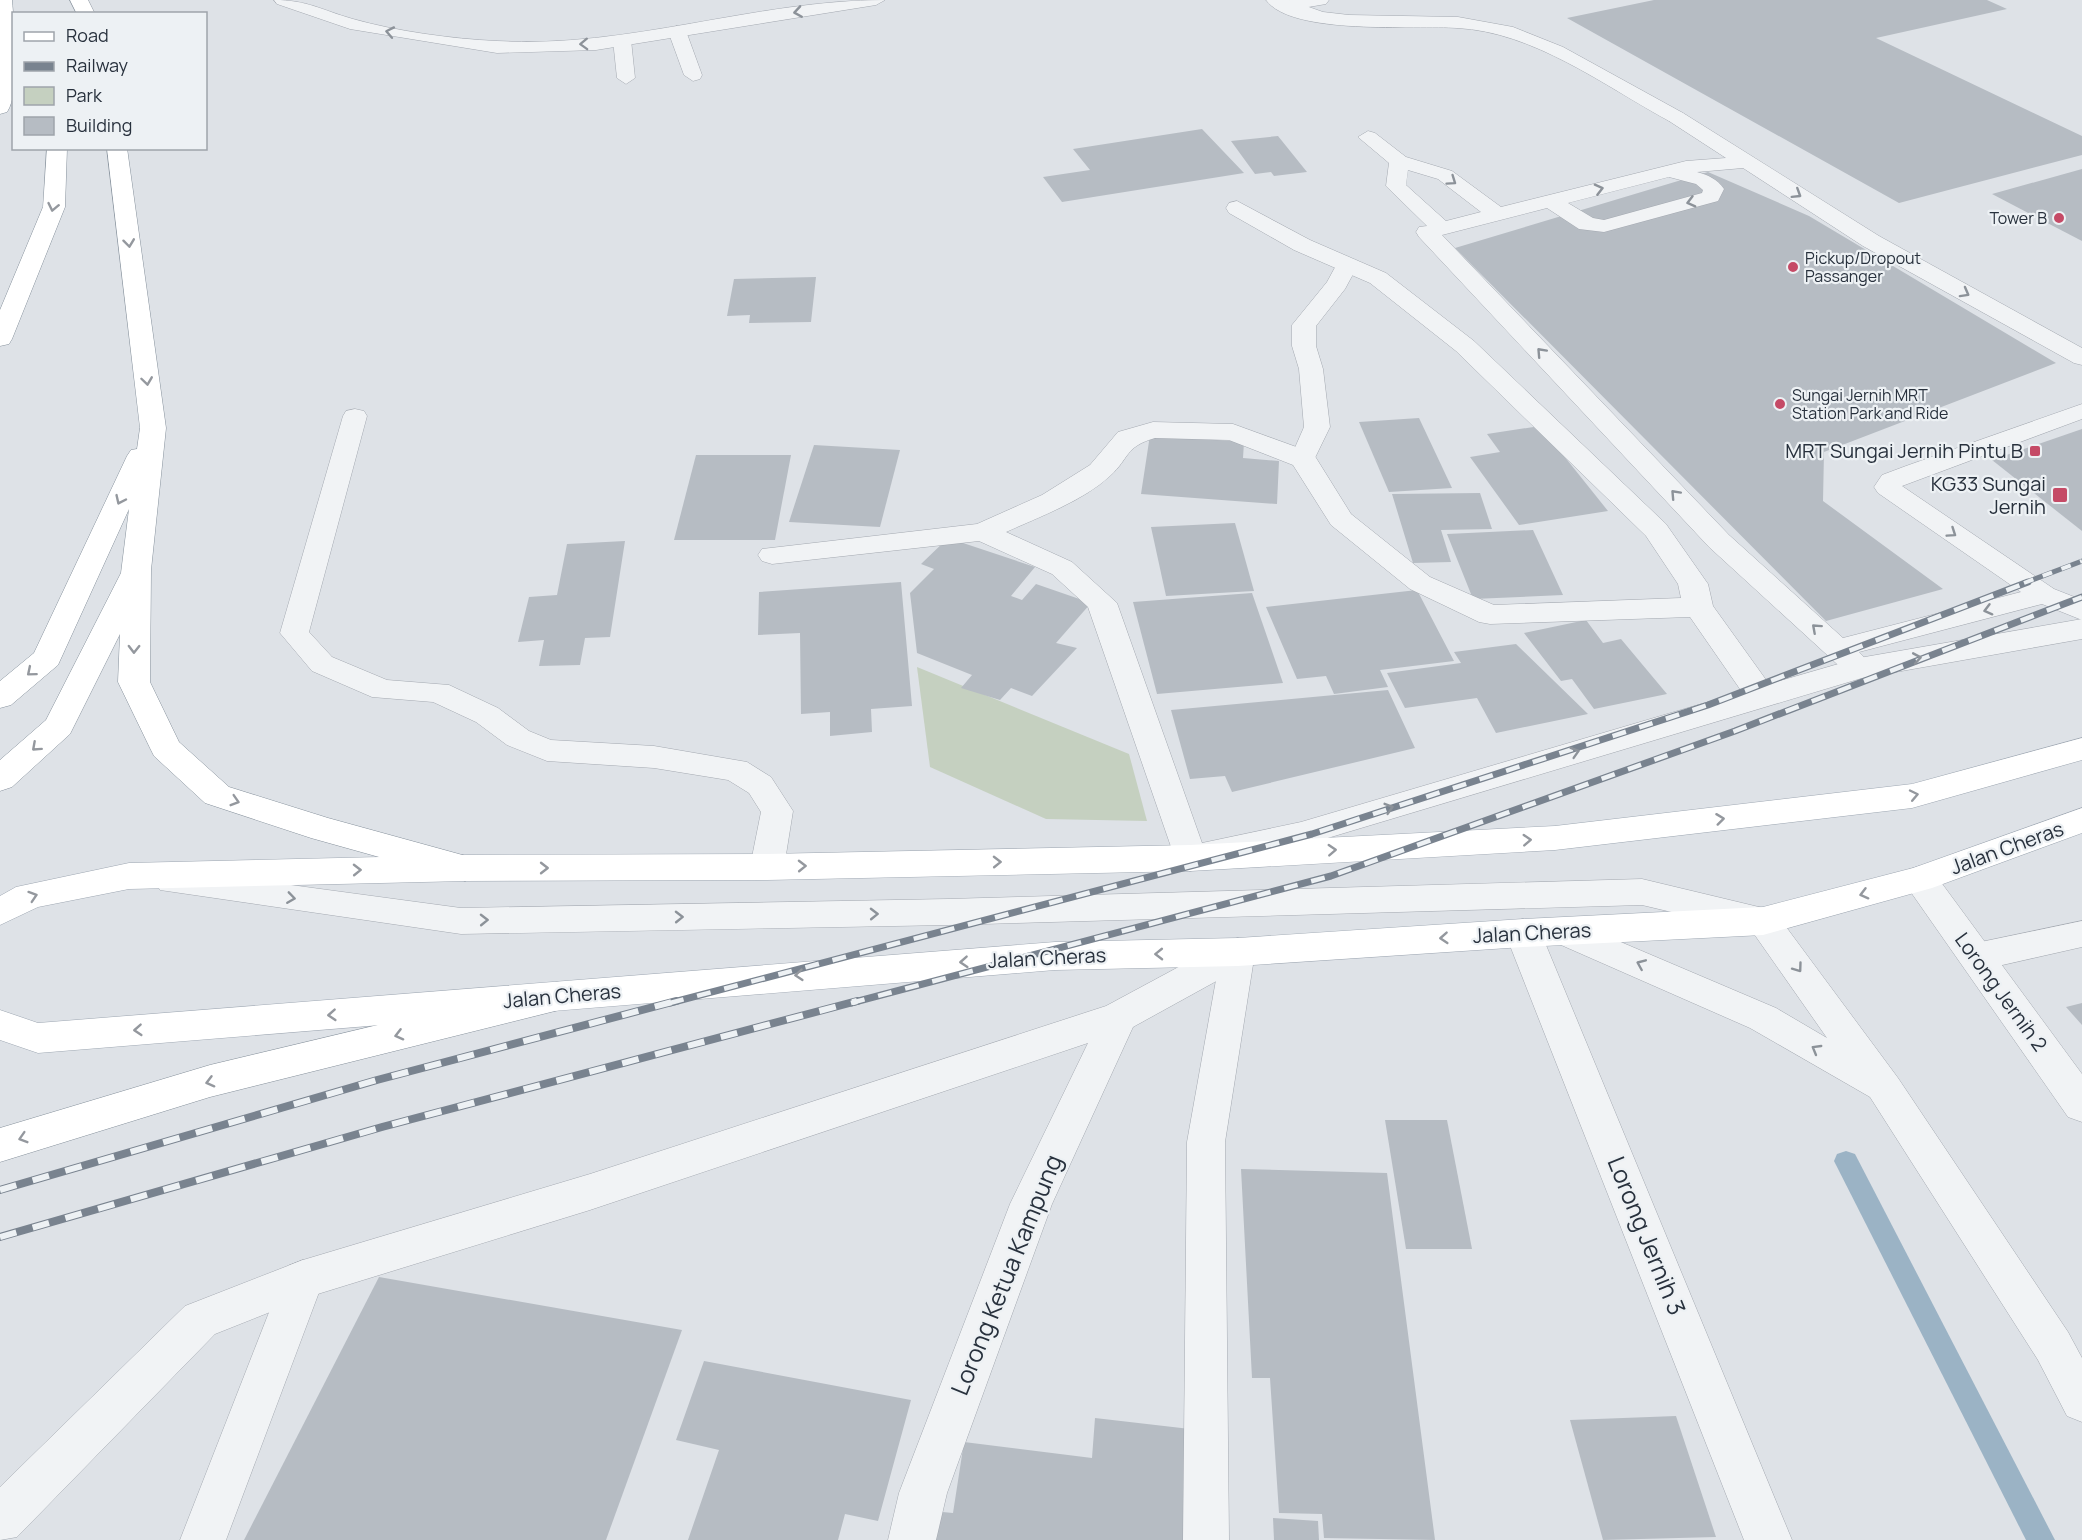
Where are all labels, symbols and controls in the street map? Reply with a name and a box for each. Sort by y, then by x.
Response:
one-way arrow [793,6,802,18]
legend [12,12,207,150]
text: Road [66,23,109,47]
one-way arrow [386,26,396,39]
one-way arrow [580,38,589,51]
text: Railway [66,53,128,77]
text: Park [66,83,103,107]
text: Building [66,113,132,137]
one-way arrow [1445,174,1456,185]
one-way arrow [1593,183,1603,196]
one-way arrow [1791,186,1801,198]
one-way arrow [1686,195,1696,208]
one-way arrow [47,201,60,211]
place label: Tower B [1990,207,2047,229]
marker: Tower B [2052,211,2066,225]
one-way arrow [123,239,135,248]
place label: Pickup/Dropout Passanger [1805,247,1921,287]
marker: Pickup/Dropout Passanger [1786,260,1800,274]
one-way arrow [1959,286,1969,297]
one-way arrow [1537,349,1548,359]
one-way arrow [140,377,152,386]
place label: Sungai Jernih MRT Station Park and Ride [1792,384,1948,424]
marker: Sungai Jernih MRT Station Park and Ride [1773,397,1787,411]
place label: MRT Sungai Jernih Pintu B [1785,437,2023,464]
marker: MRT Sungai Jernih Pintu B [2028,444,2042,458]
place label: KG33 Sungai Jernih [1931,470,2046,520]
marker: KG33 Sungai Jernih [2051,486,2069,504]
one-way arrow [1671,490,1682,501]
one-way arrow [115,493,127,504]
one-way arrow [1946,525,1956,537]
one-way arrow [1983,602,1993,615]
one-way arrow [1812,624,1823,635]
one-way arrow [128,645,141,654]
one-way arrow [1911,652,1921,665]
one-way arrow [27,664,38,675]
one-way arrow [32,740,43,751]
one-way arrow [1569,747,1580,759]
one-way arrow [1908,789,1918,802]
one-way arrow [229,794,240,806]
one-way arrow [1383,803,1393,815]
one-way arrow [1716,813,1725,825]
street label: Jalan Cheras [1947,815,2067,880]
one-way arrow [1522,834,1531,847]
one-way arrow [1327,844,1336,857]
one-way arrow [993,856,1002,868]
one-way arrow [798,860,807,872]
one-way arrow [540,862,549,874]
one-way arrow [352,864,361,877]
one-way arrow [1859,887,1869,900]
one-way arrow [27,891,38,903]
one-way arrow [286,891,296,903]
one-way arrow [870,908,879,920]
one-way arrow [675,911,684,923]
one-way arrow [480,914,489,927]
street label: Jalan Cheras [1472,916,1592,949]
street label: Lorong Jernih 2 [1949,927,2054,1057]
one-way arrow [1440,931,1449,944]
street label: Jalan Cheras [987,941,1107,974]
one-way arrow [1154,947,1163,960]
one-way arrow [960,956,969,969]
one-way arrow [1636,959,1647,971]
one-way arrow [1790,962,1801,973]
one-way arrow [795,968,804,981]
street label: Jalan Cheras [502,977,622,1014]
one-way arrow [328,1008,337,1021]
one-way arrow [133,1023,142,1036]
one-way arrow [394,1028,404,1041]
one-way arrow [1812,1045,1822,1056]
one-way arrow [205,1074,215,1087]
one-way arrow [18,1131,29,1143]
street label: Lorong Ketua Kampung [942,1149,1069,1400]
street label: Lorong Jernih 3 [1601,1151,1694,1320]

